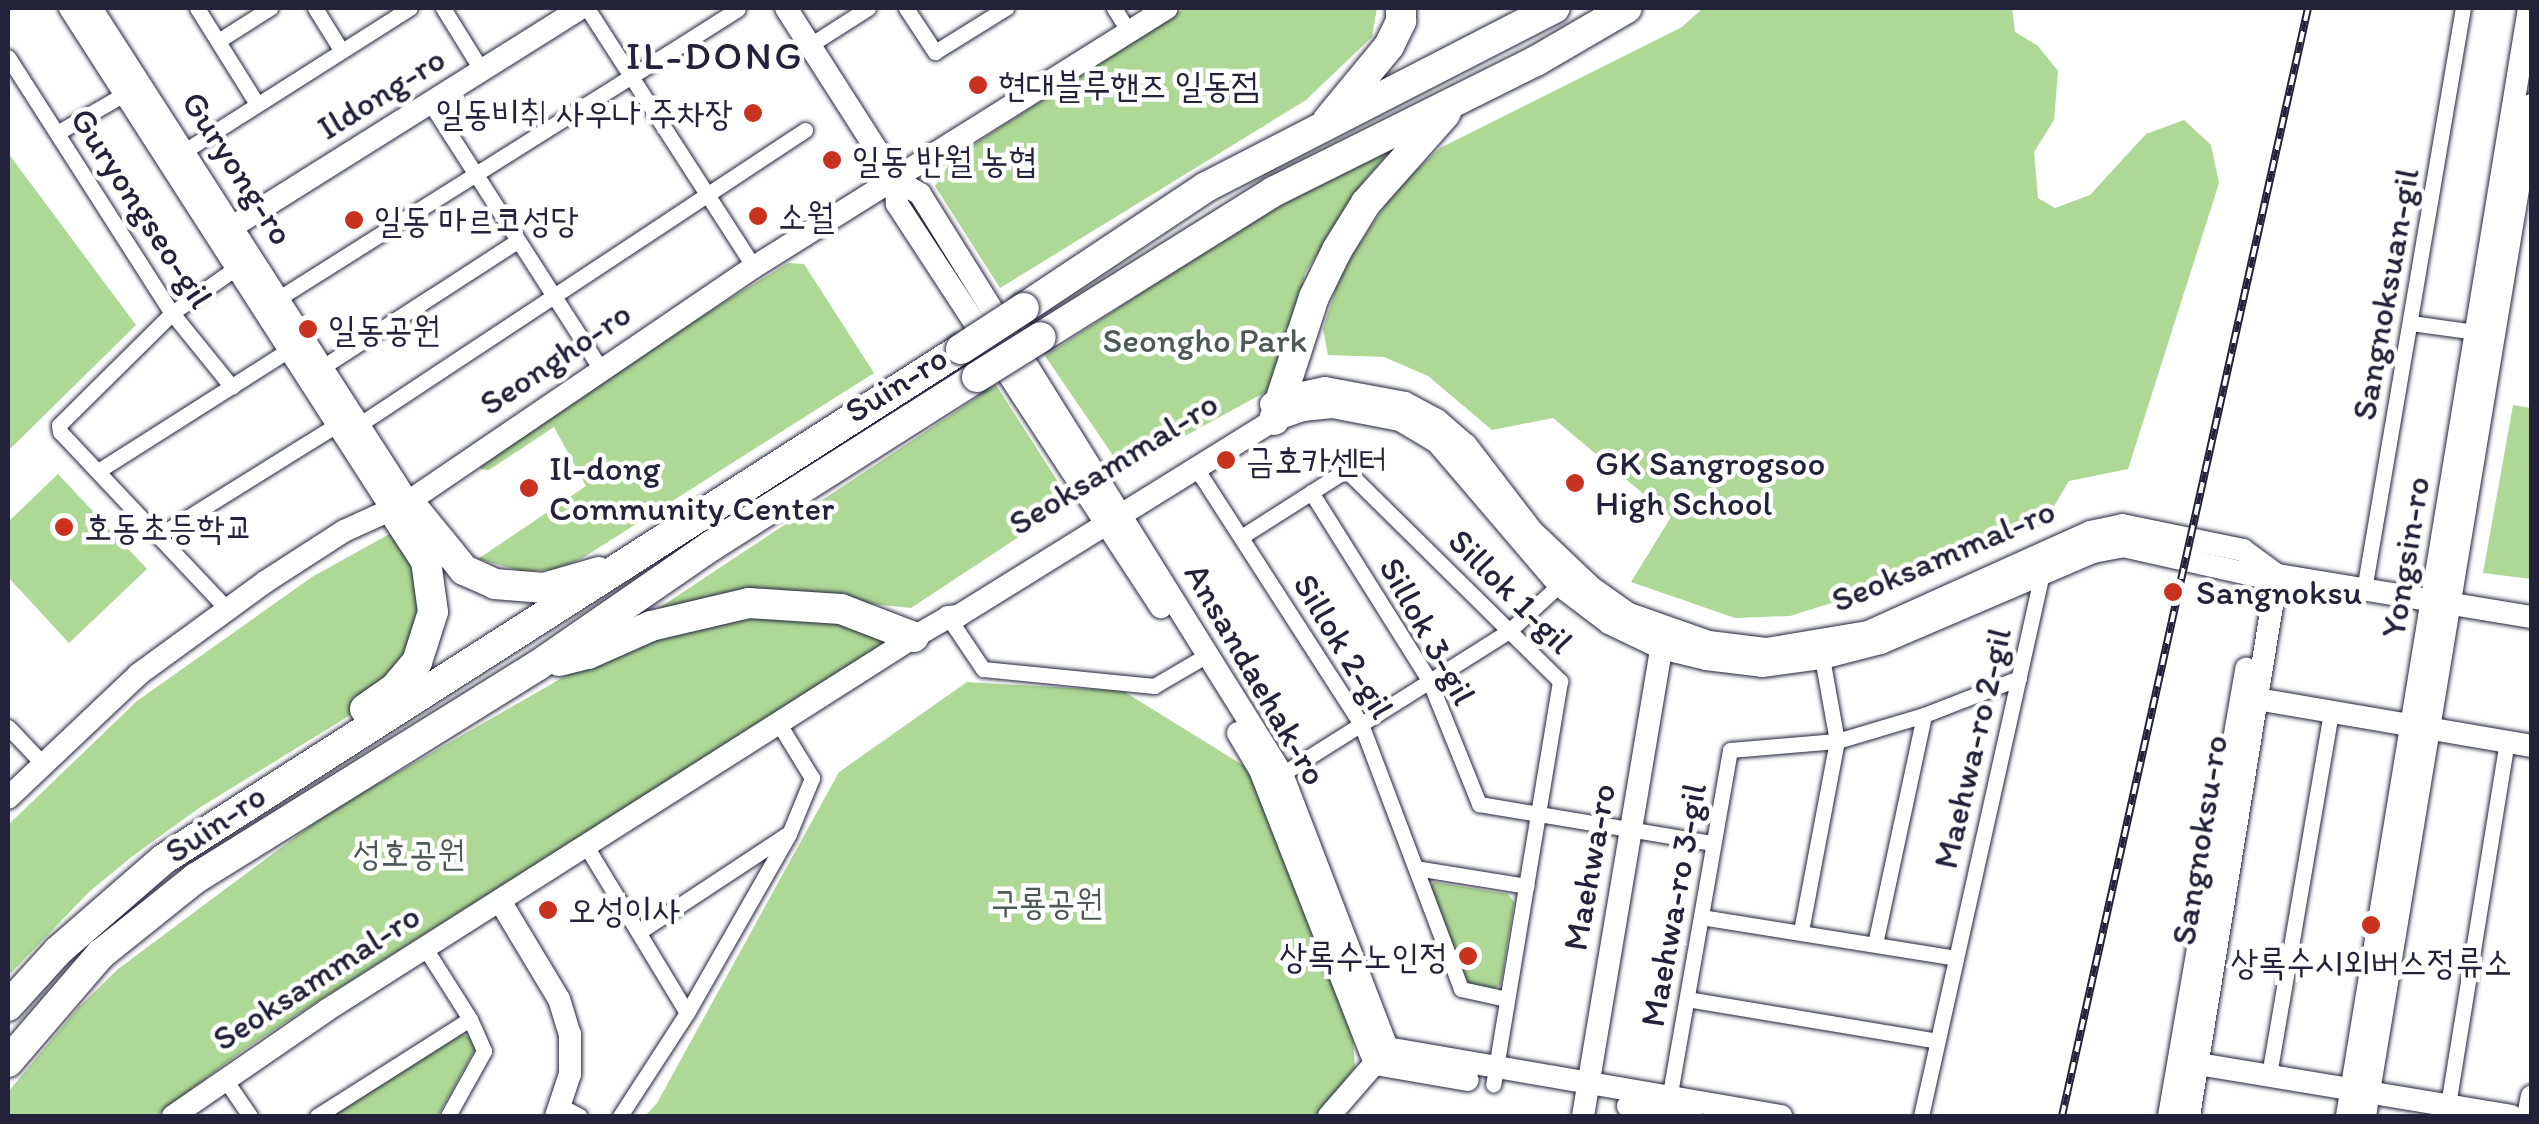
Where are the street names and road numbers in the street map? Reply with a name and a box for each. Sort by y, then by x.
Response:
street label: Ildong-ro [309,37,453,149]
street label: Guryong-ro [173,83,303,253]
street label: Guryongseo-gil [62,100,222,316]
street label: Sangnoksuan-gil [2342,165,2428,423]
street label: Seongho-ro [471,292,639,424]
street label: Suin-ro [837,336,955,432]
street label: Seoksammal-ro [1001,382,1225,544]
street label: Yongsin-ro [2372,473,2438,641]
street label: Seoksammal-ro [1825,489,2061,621]
street label: Sillok 1-gil [1440,520,1582,662]
street label: Sillok 3-gil [1370,550,1486,712]
street label: Ansandaehak-ro [1176,556,1336,792]
street label: Sillok 2-gil [1284,566,1404,726]
street label: Maehwa-ro 2-gil [1924,623,2020,873]
street label: Sangnoksu-ro [2162,732,2236,948]
street label: Suin-ro [157,774,273,872]
street label: Maehwa-ro [1554,780,1624,954]
street label: Maehwa-ro 3-gil [1631,780,1715,1030]
street label: Seoksammal-ro [204,894,428,1060]

